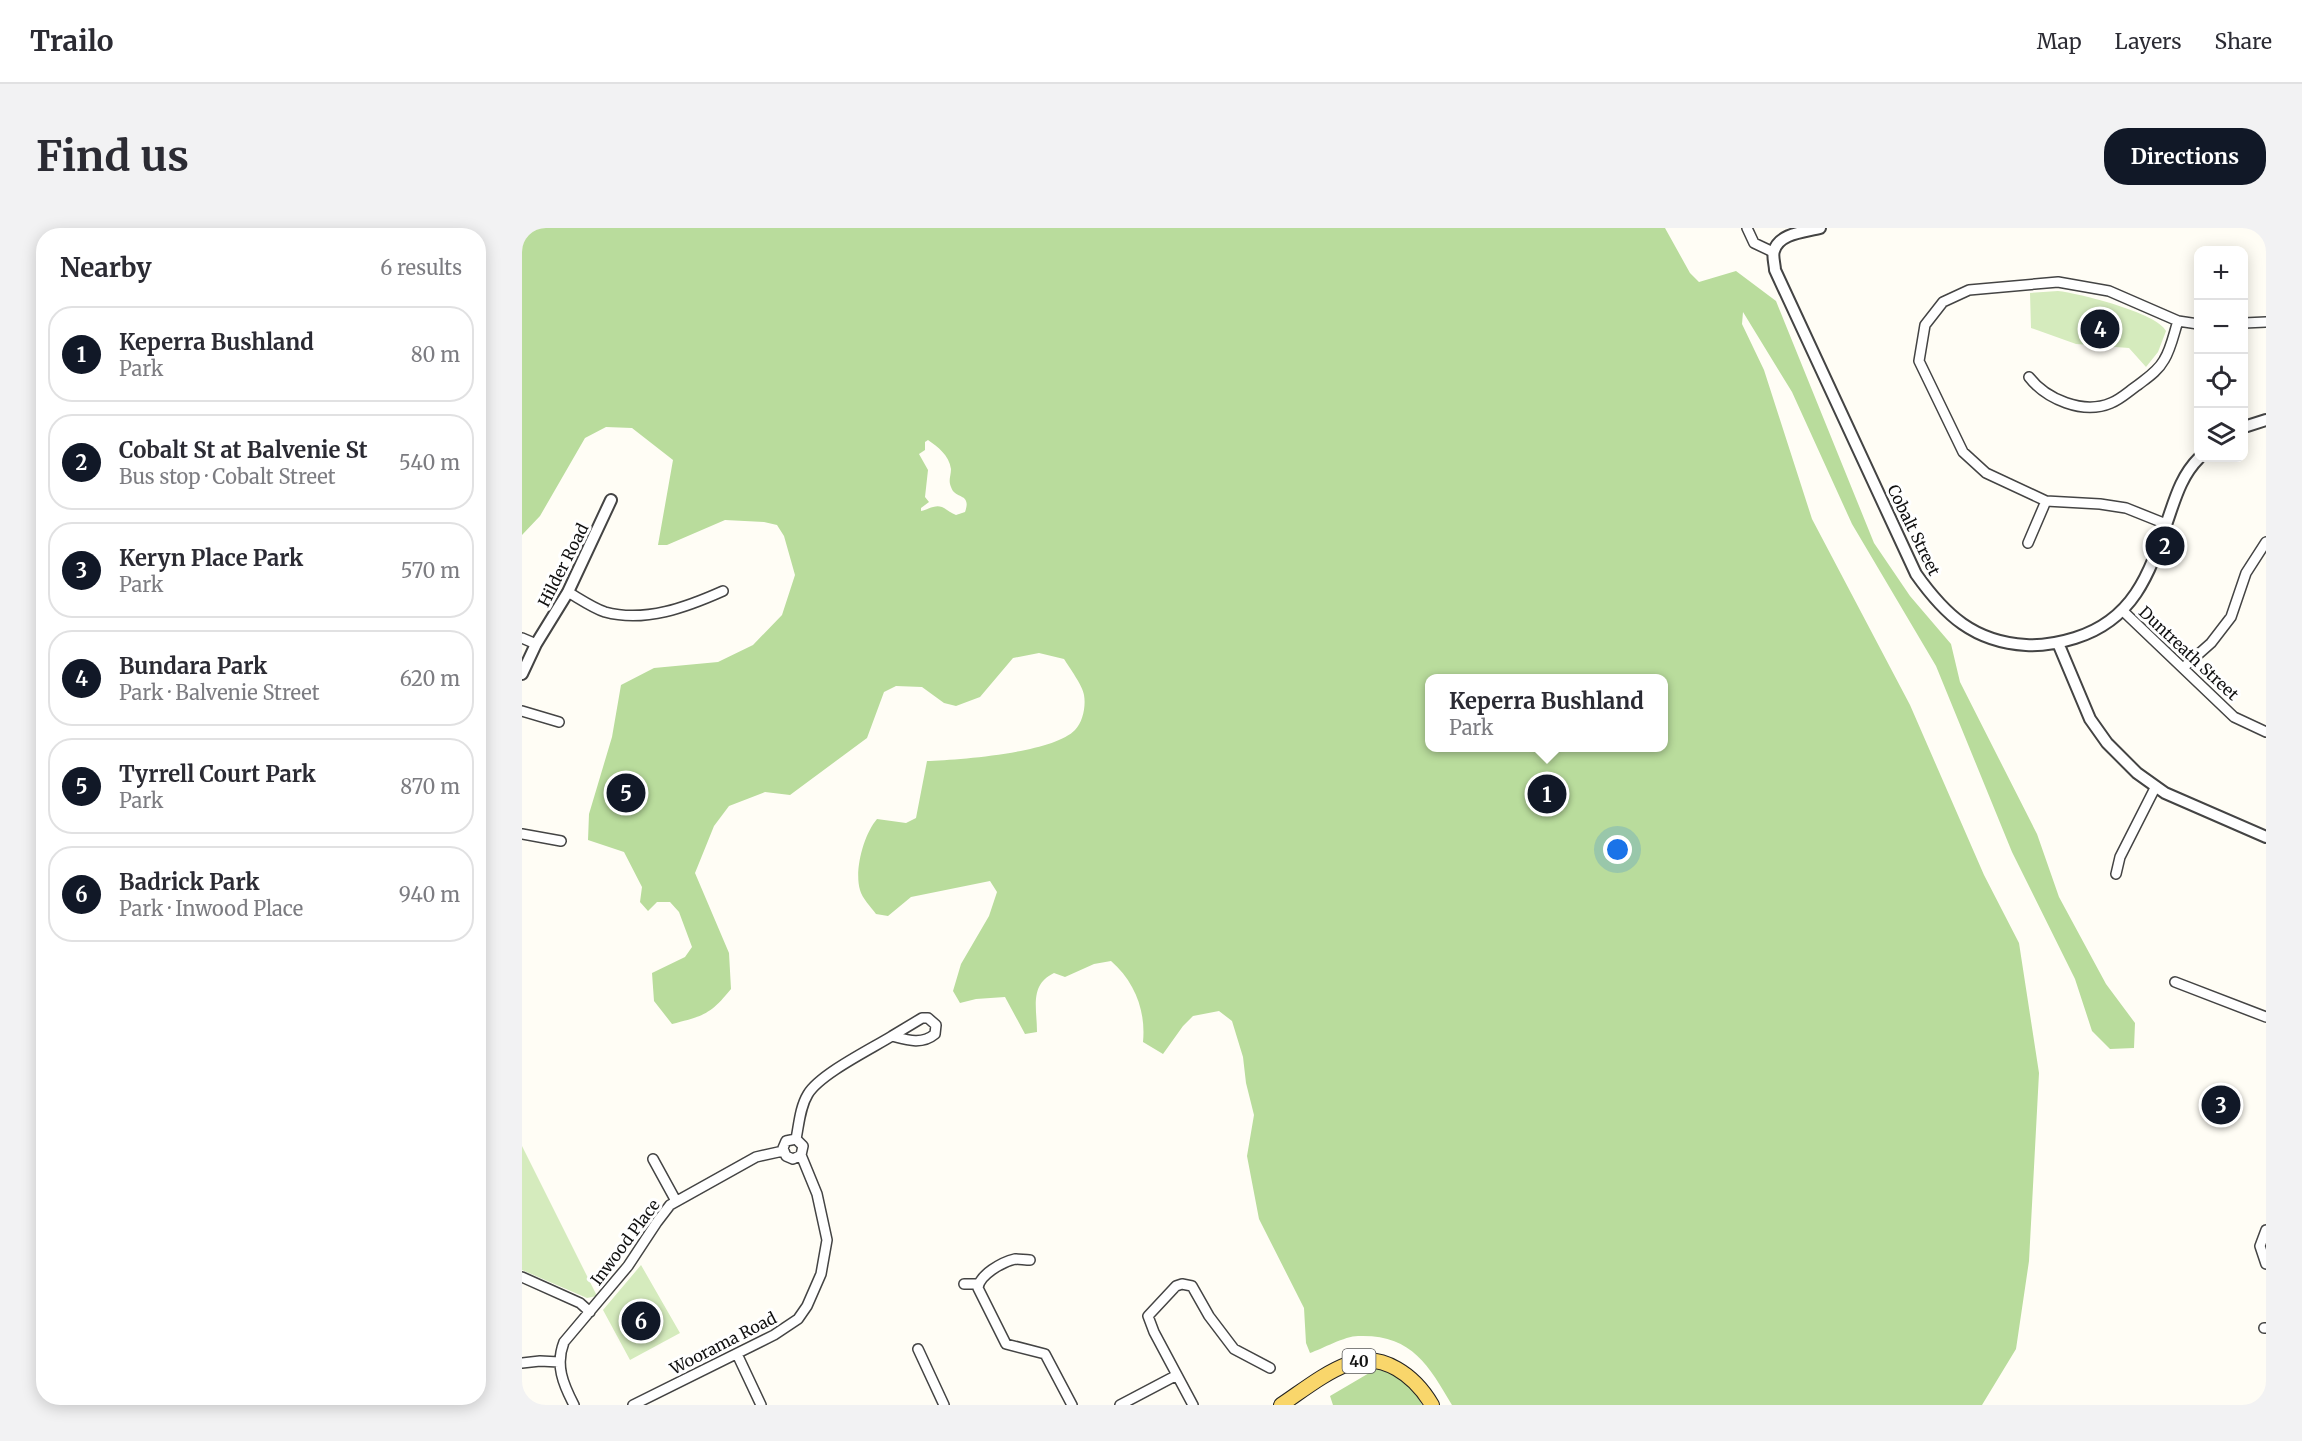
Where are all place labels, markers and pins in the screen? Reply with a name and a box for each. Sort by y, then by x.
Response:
pin: 4 [2080,306,2120,352]
pin: 2 [2146,524,2184,568]
pin: 5 [606,770,646,816]
pin: 1 [1528,772,1566,816]
pin: 3 [2202,1082,2240,1128]
pin: 6 [622,1298,660,1344]

